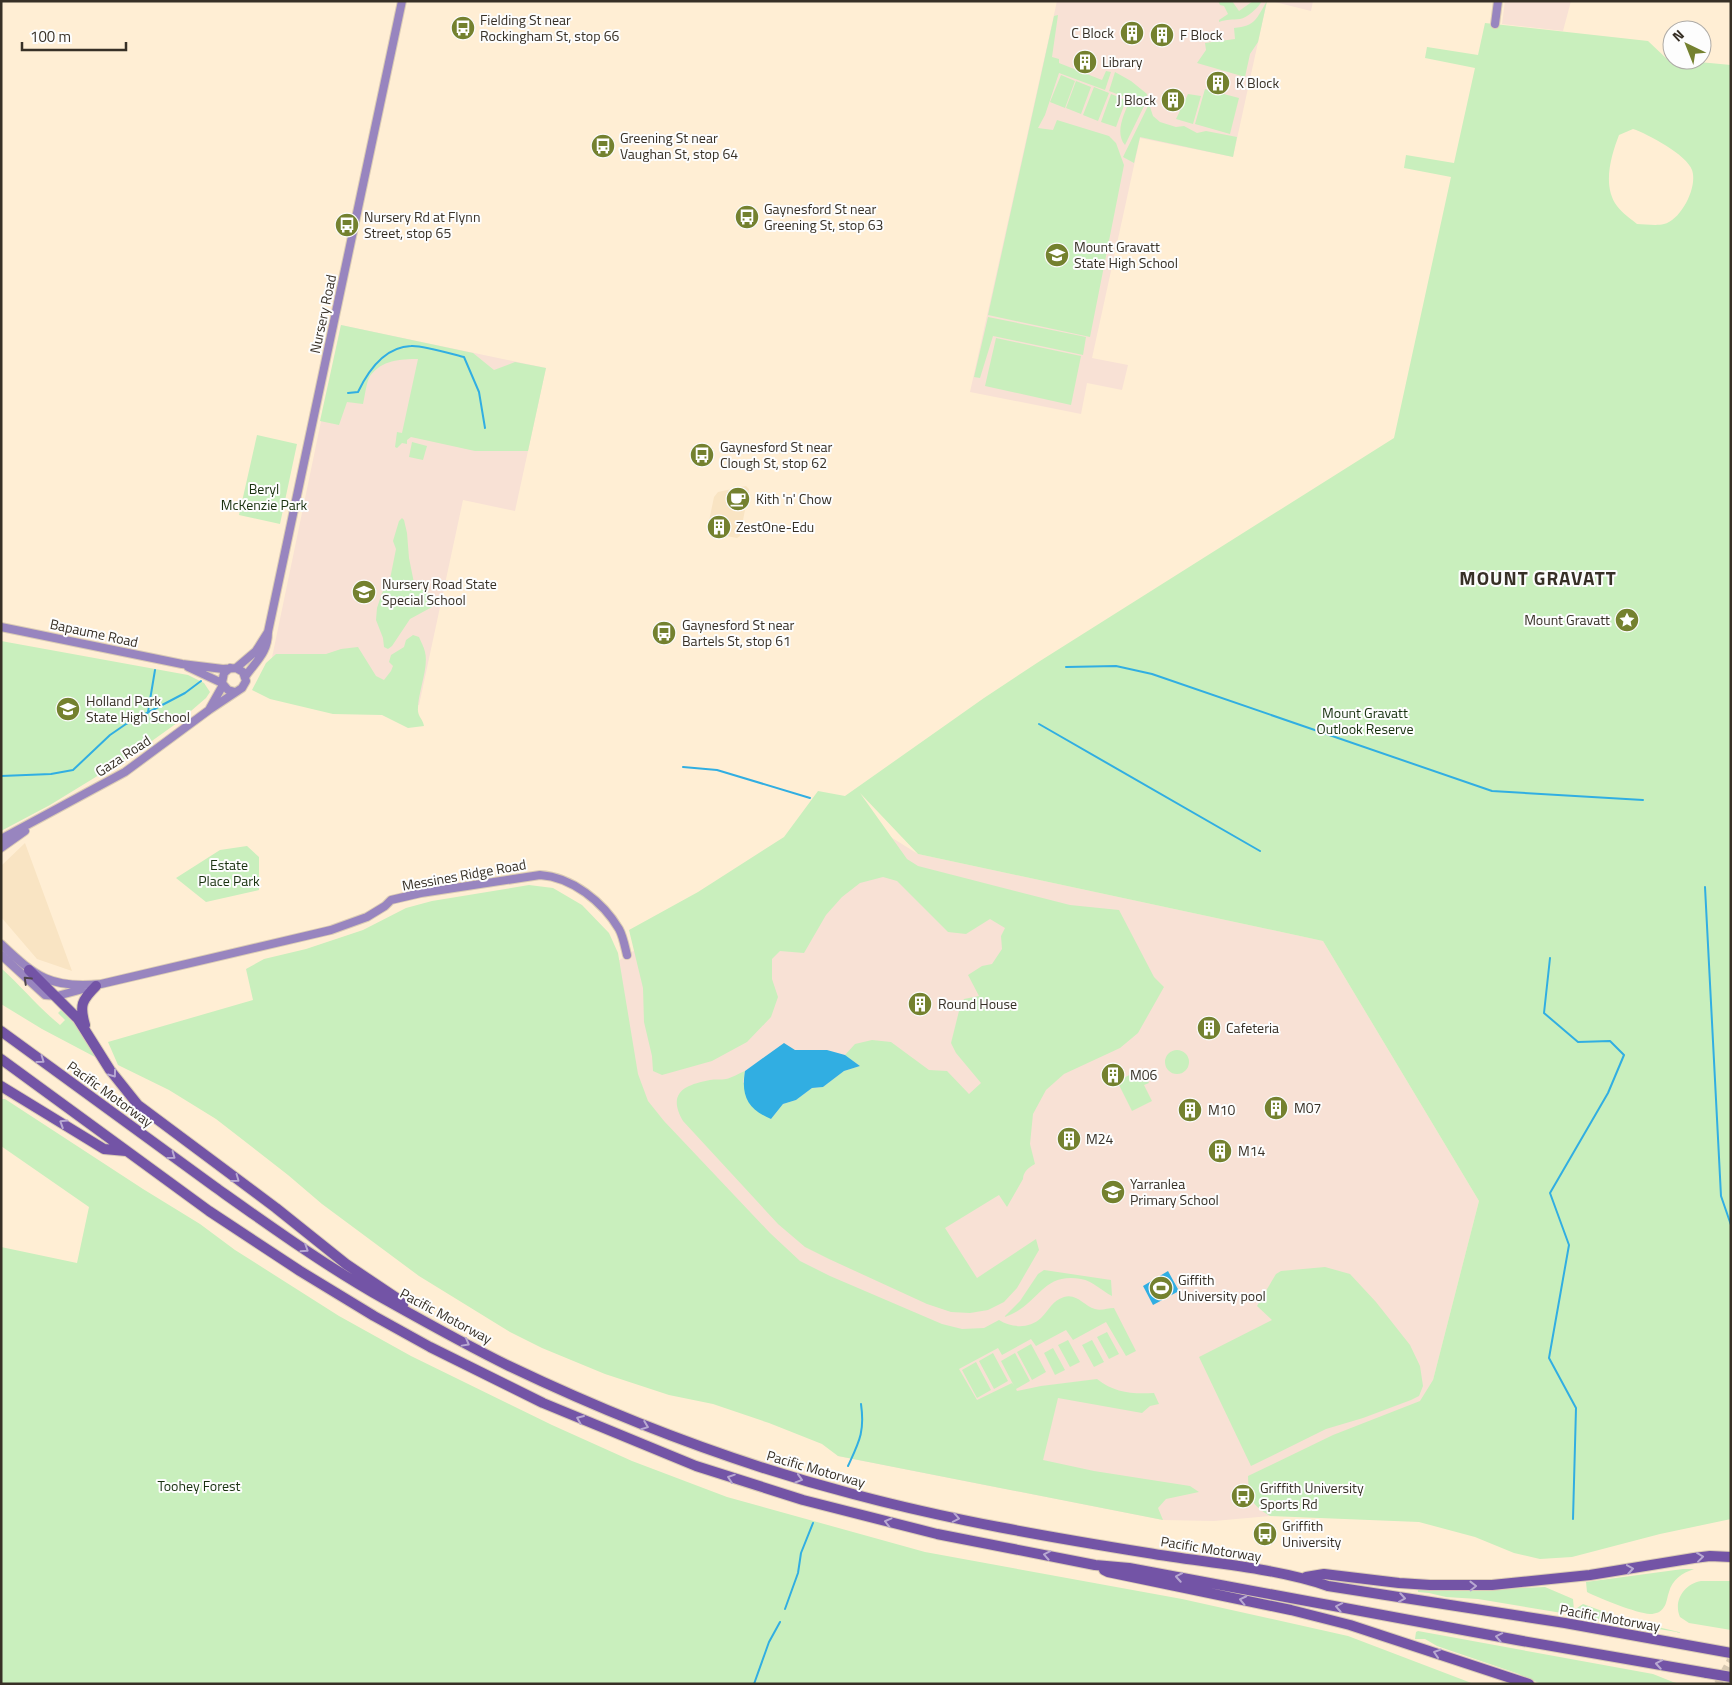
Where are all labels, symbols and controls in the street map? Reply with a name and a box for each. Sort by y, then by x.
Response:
place label: Fielding St near Rockingham St, stop 66 [480,9,619,46]
bus stop icon: Fielding St near Rockingham St, stop 66 [450,15,476,41]
scale bar [22,20,126,52]
building icon: C Block [1119,20,1145,46]
north arrow [1662,20,1712,70]
place label: C Block [1071,22,1114,43]
building icon: F Block [1149,22,1175,48]
place label: F Block [1180,24,1223,45]
text: N [1667,24,1689,46]
text: 100 m [30,25,71,48]
building icon: Library [1072,49,1098,75]
place label: Library [1102,51,1143,72]
building icon: K Block [1205,70,1231,96]
place label: K Block [1236,72,1279,93]
building icon: J Block [1160,87,1186,113]
place label: J Block [1117,89,1156,110]
place label: Greening St near Vaughan St, stop 64 [620,127,738,164]
bus stop icon: Greening St near Vaughan St, stop 64 [590,133,616,159]
place label: Gaynesford St near Greening St, stop 63 [764,198,883,235]
bus stop icon: Gaynesford St near Greening St, stop 63 [734,204,760,230]
place label: Nursery Rd at Flynn Street, stop 65 [364,206,480,243]
bus stop icon: Nursery Rd at Flynn Street, stop 65 [334,212,360,238]
place label: Mount Gravatt State High School [1074,236,1178,273]
school or university icon: Mount Gravatt State High School [1044,242,1070,268]
street label: Nursery Road [304,272,341,355]
place label: Gaynesford St near Clough St, stop 62 [720,436,833,473]
bus stop icon: Gaynesford St near Clough St, stop 62 [689,442,715,468]
park label: Beryl McKenzie Park [221,478,308,515]
cafe icon: Kith 'n' Chow [725,486,751,512]
place label: Kith 'n' Chow [756,488,832,509]
building icon: ZestOne-Edu [706,514,732,540]
place label: ZestOne-Edu [736,516,814,537]
district label: MOUNT GRAVATT [1459,563,1617,592]
place label: Nursery Road State Special School [382,573,497,610]
school or university icon: Nursery Road State Special School [351,579,377,605]
place icon: Mount Gravatt [1614,607,1640,633]
place label: Mount Gravatt [1524,609,1610,630]
street label: Bapaume Road [48,613,140,652]
place label: Gaynesford St near Bartels St, stop 61 [682,614,795,651]
bus stop icon: Gaynesford St near Bartels St, stop 61 [651,620,677,646]
place label: Holland Park State High School [86,690,190,727]
school or university icon: Holland Park State High School [55,696,81,722]
park label: Mount Gravatt Outlook Reserve [1316,702,1414,739]
street label: Gaza Road [91,730,155,781]
street label: Messines Ridge Road [400,853,528,896]
park label: Estate Place Park [198,854,260,891]
one-way arrow [24,977,33,986]
building icon: Round House [907,991,933,1017]
place label: Round House [938,993,1017,1014]
building icon: Cafeteria [1196,1015,1222,1041]
place label: Cafeteria [1226,1017,1279,1038]
one-way arrow [35,1054,45,1063]
street label: Pacific Motorway [63,1055,158,1132]
building icon: M06 [1100,1062,1126,1088]
place label: M06 [1130,1064,1158,1085]
one-way arrow [107,1068,116,1078]
building icon: M07 [1263,1095,1289,1121]
building icon: M10 [1177,1097,1203,1123]
place label: M07 [1294,1097,1321,1118]
place label: M10 [1208,1099,1236,1120]
one-way arrow [60,1120,69,1129]
building icon: M24 [1056,1126,1082,1152]
place label: M24 [1086,1128,1114,1149]
building icon: M14 [1207,1138,1233,1164]
place label: M14 [1238,1140,1266,1161]
one-way arrow [166,1150,176,1159]
one-way arrow [230,1173,240,1182]
place label: Yarranlea Primary School [1130,1173,1219,1210]
school or university icon: Yarranlea Primary School [1100,1179,1126,1205]
one-way arrow [299,1243,309,1252]
place label: Giffith University pool [1178,1269,1266,1306]
sports icon: Giffith University pool [1148,1275,1174,1301]
street label: Pacific Motorway [396,1282,496,1349]
one-way arrow [461,1337,470,1347]
one-way arrow [576,1414,585,1425]
one-way arrow [640,1420,649,1430]
street label: Pacific Motorway [764,1444,868,1493]
one-way arrow [728,1474,736,1484]
one-way arrow [794,1474,802,1484]
park label: Toohey Forest [158,1475,241,1496]
place label: Griffith University Sports Rd [1260,1477,1364,1514]
bus stop icon: Griffith University Sports Rd [1230,1483,1256,1509]
one-way arrow [952,1512,961,1523]
place label: Griffith University [1282,1515,1342,1552]
one-way arrow [883,1517,892,1528]
bus stop icon: Griffith University [1252,1521,1278,1547]
street label: Pacific Motorway [1159,1530,1263,1567]
one-way arrow [1042,1551,1051,1561]
one-way arrow [1696,1552,1704,1563]
one-way arrow [1625,1564,1634,1574]
one-way arrow [1175,1573,1184,1583]
one-way arrow [1469,1580,1477,1591]
one-way arrow [1398,1592,1406,1603]
one-way arrow [1239,1595,1248,1606]
street label: Pacific Motorway [1558,1598,1662,1637]
one-way arrow [1335,1602,1343,1612]
one-way arrow [1494,1632,1503,1642]
one-way arrow [1434,1649,1442,1659]
one-way arrow [1654,1660,1663,1670]

